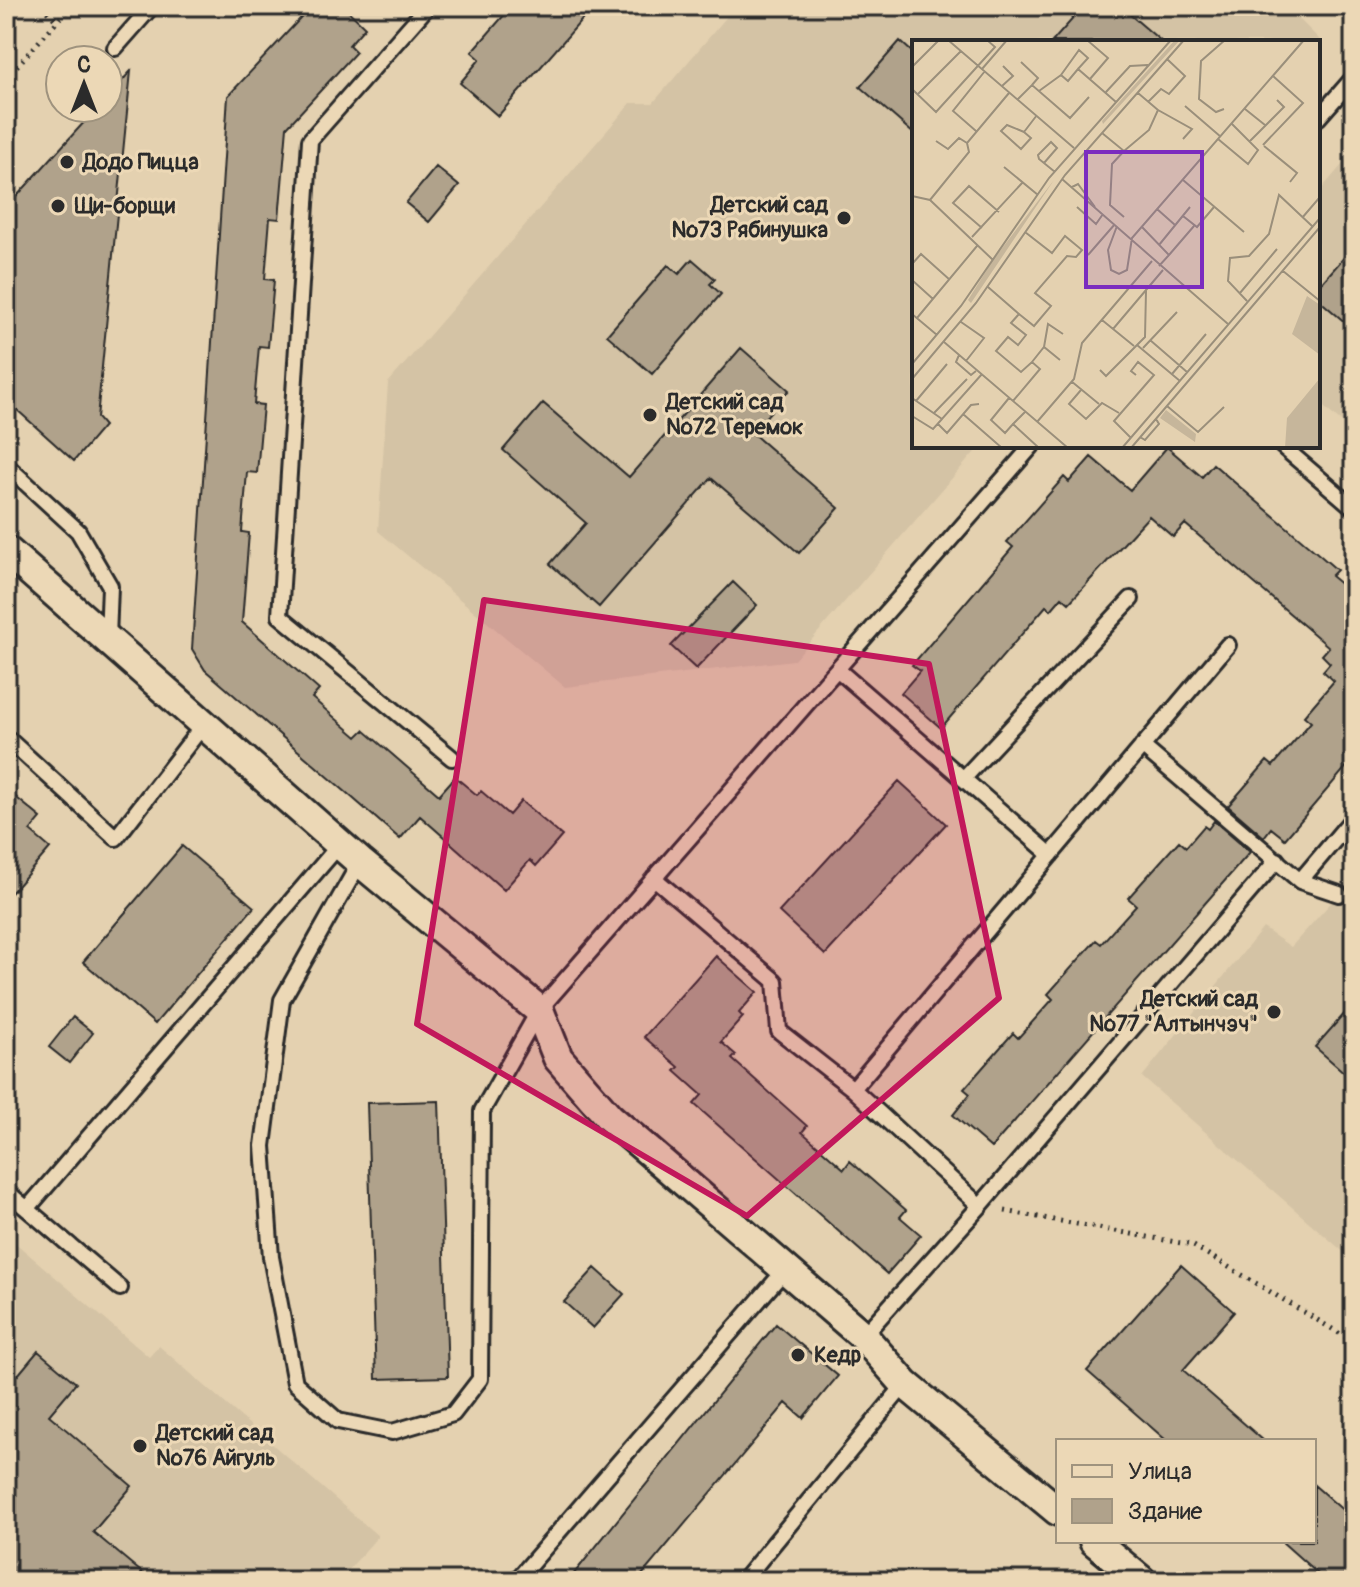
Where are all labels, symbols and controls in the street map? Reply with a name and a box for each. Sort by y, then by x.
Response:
inset map [912,40,1320,448]
north arrow [44,44,124,124]
text: С [77,51,91,79]
place label: Додо Пицца [81,148,199,176]
marker: Додо Пицца [58,153,76,171]
place label: Детский сад №73 Рябинушка [671,191,829,244]
place label: Щи-борщи [74,192,175,220]
marker: Щи-борщи [49,197,67,215]
marker: Детский сад №73 Рябинушка [835,209,853,227]
place label: Детский сад №72 Теремок [664,388,803,441]
marker: Детский сад №72 Теремок [641,406,659,424]
place label: Детский сад №77 "Алтынчэч" [1089,985,1259,1038]
marker: Детский сад №77 "Алтынчэч" [1265,1003,1283,1021]
place label: Кедр [814,1341,861,1369]
marker: Кедр [789,1346,807,1364]
place label: Детский сад №76 Айгуль [154,1419,275,1472]
marker: Детский сад №76 Айгуль [131,1437,149,1455]
legend [1056,1439,1316,1543]
text: Улица [1128,1457,1192,1486]
text: Здание [1128,1497,1203,1526]

